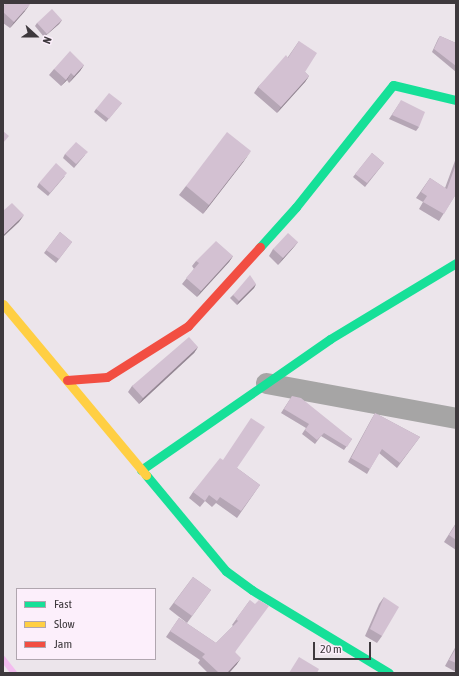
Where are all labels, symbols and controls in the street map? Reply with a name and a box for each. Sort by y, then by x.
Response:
north arrow [16,16,56,56]
text: N [40,35,54,45]
legend [16,588,156,660]
text: Fast [54,597,72,611]
text: Slow [54,617,75,631]
scale bar [315,634,373,660]
text: Jam [54,637,72,651]
text: 20 m [320,642,342,656]

